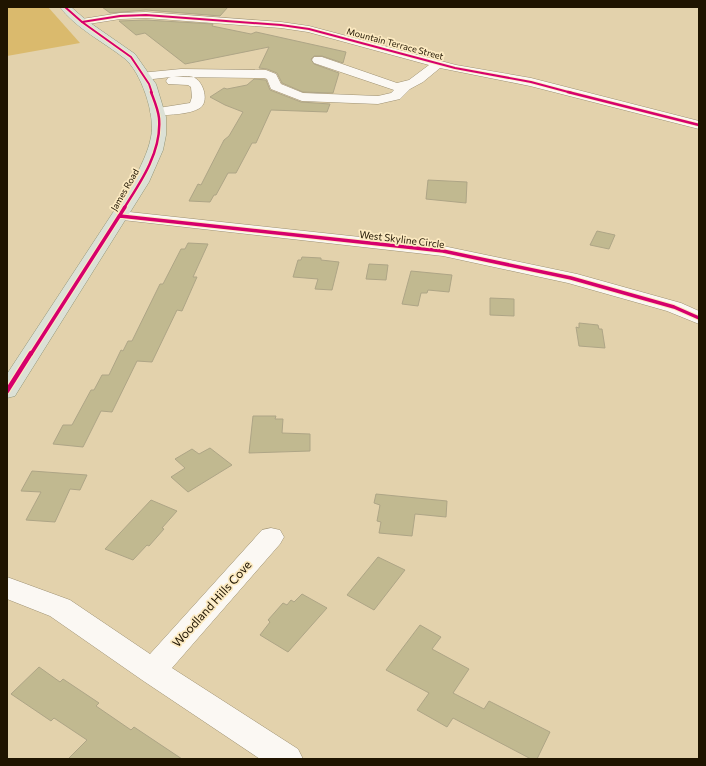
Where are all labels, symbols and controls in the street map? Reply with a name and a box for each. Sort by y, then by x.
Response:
street label: Mountain Terrace Street [346,25,445,62]
street label: James Road [108,167,141,213]
street label: West Skyline Circle [359,228,445,250]
street label: Woodland Hills Cove [169,557,254,649]

